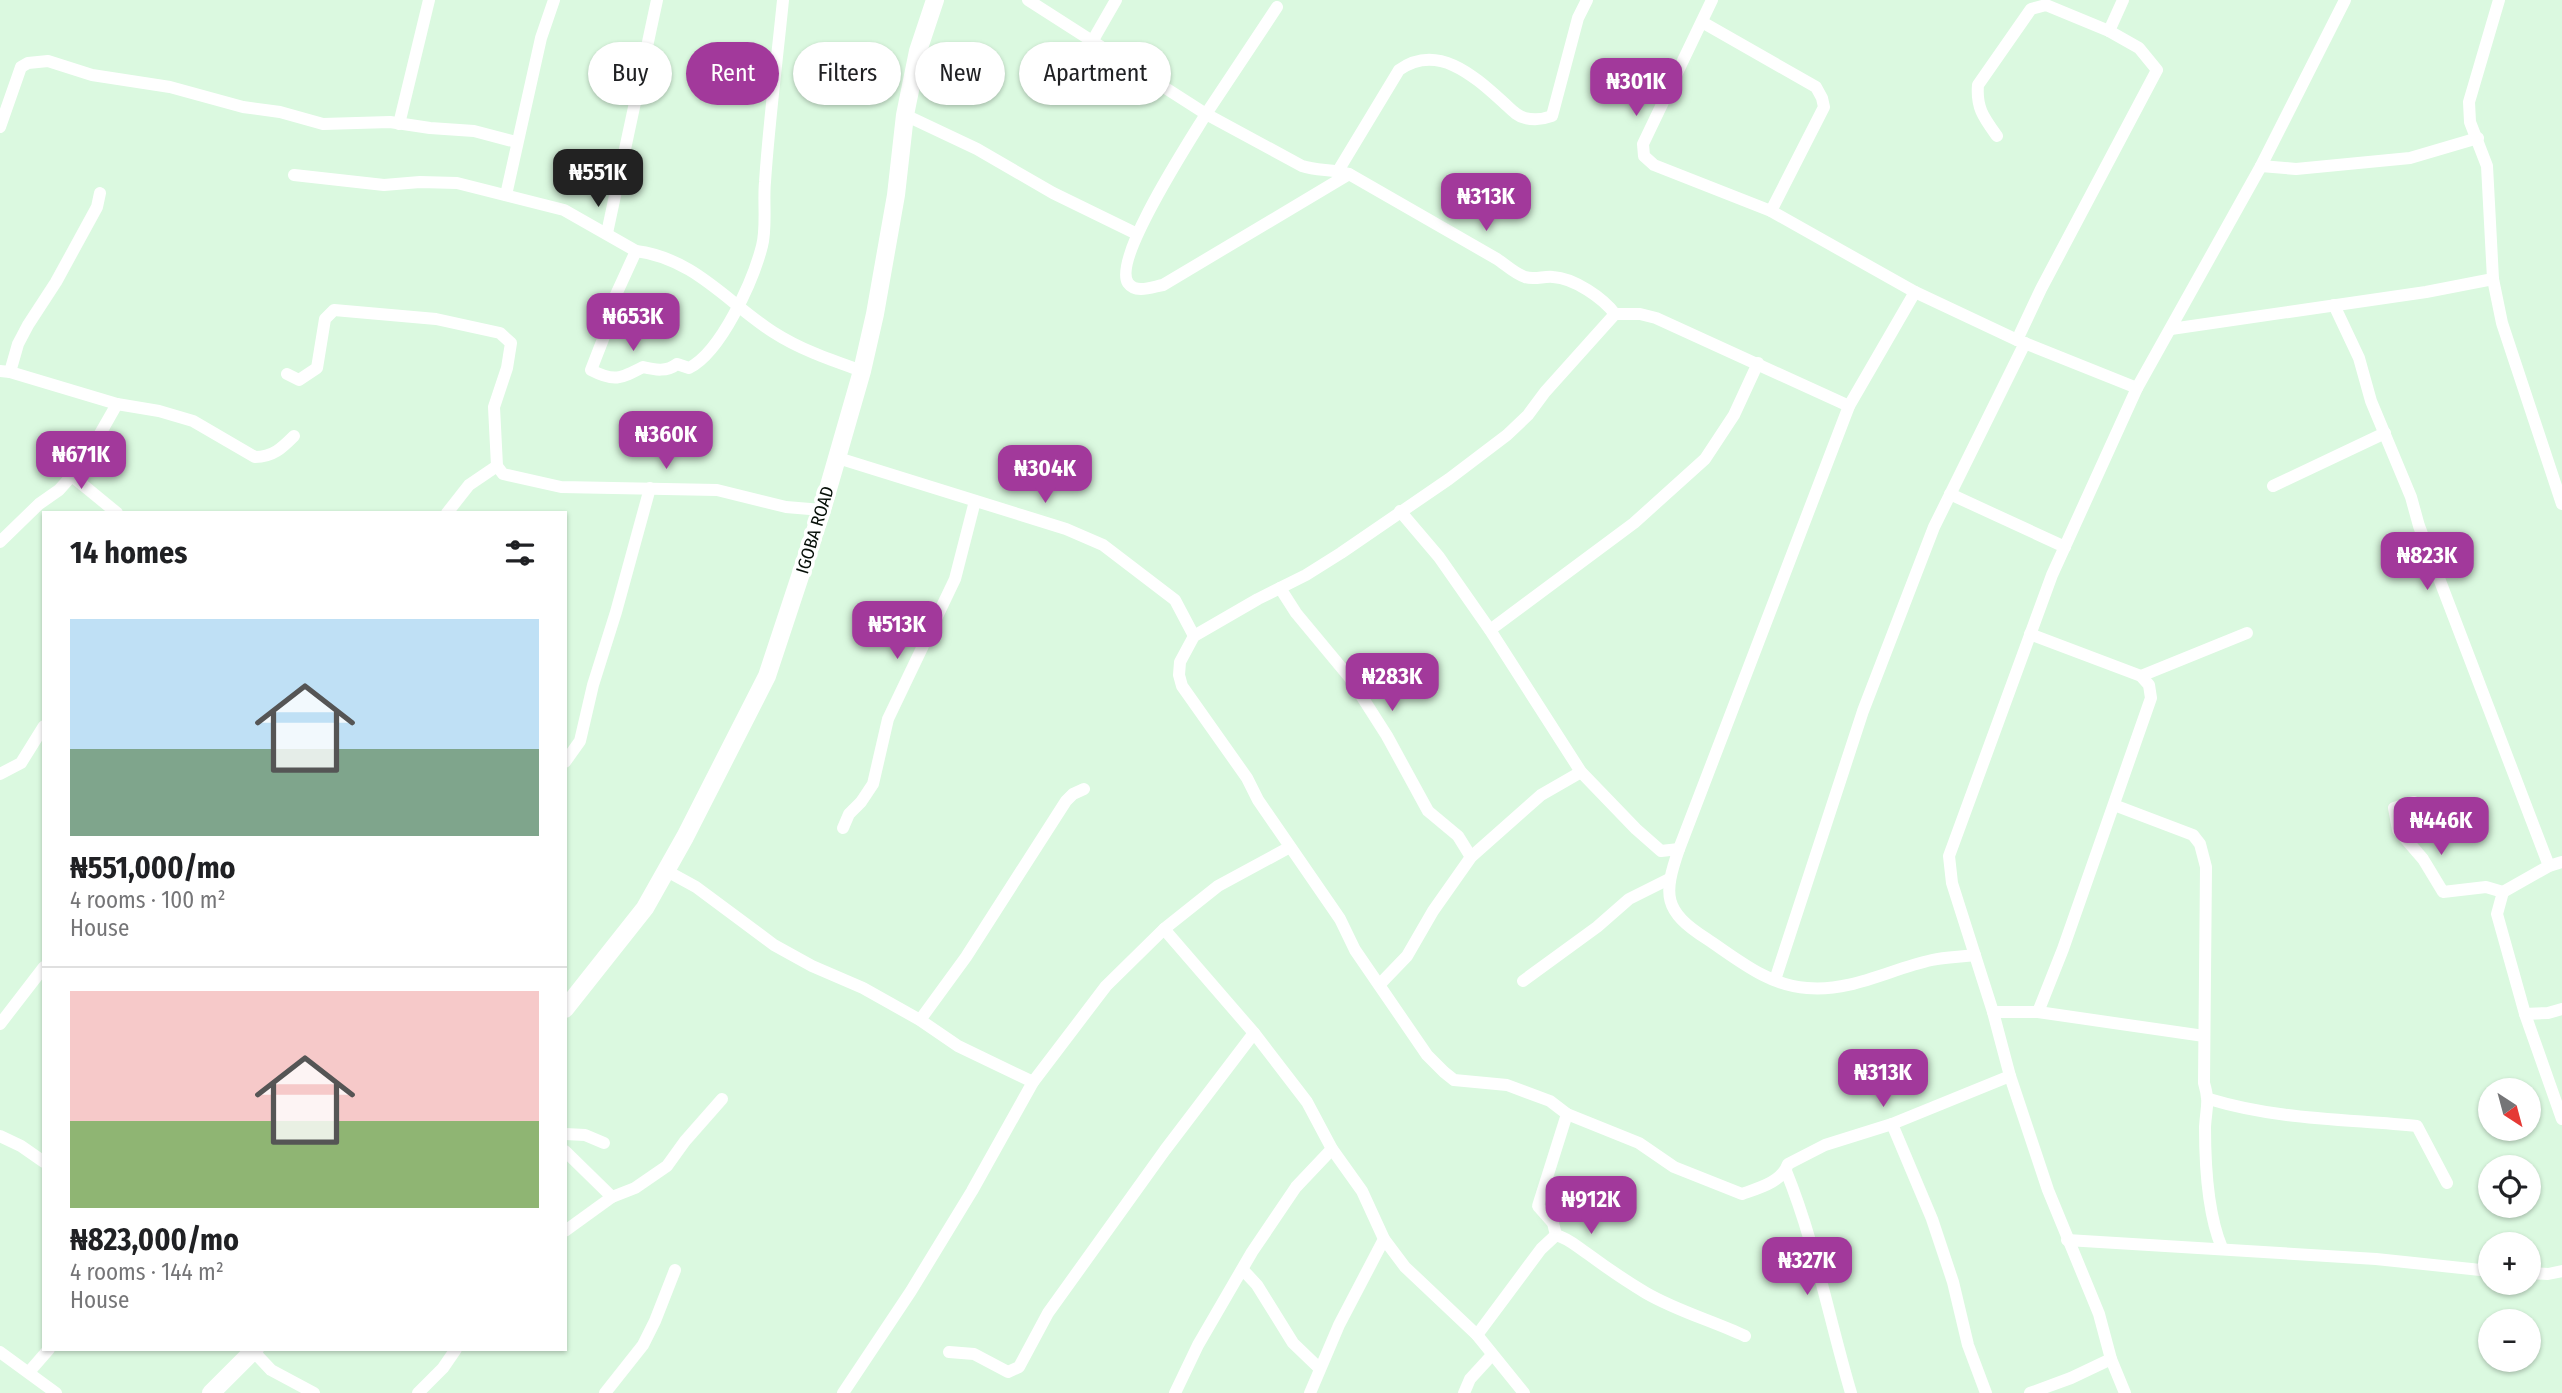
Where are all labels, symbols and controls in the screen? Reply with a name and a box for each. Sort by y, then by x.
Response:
chip: Buy [588,42,672,105]
chip: Rent [686,42,779,105]
chip: Filters [793,42,901,105]
chip: New [915,42,1005,105]
chip: Apartment [1019,42,1171,105]
pin: ₦301K [1587,58,1685,118]
text: ₦301K [1606,67,1666,95]
pin: ₦551K [549,150,647,209]
text: ₦551K [569,158,627,186]
pin: ₦313K [1437,174,1535,233]
text: ₦313K [1457,182,1515,210]
pin: ₦653K [584,294,682,353]
text: ₦653K [603,302,663,330]
pin: ₦360K [617,412,715,471]
text: ₦360K [635,420,697,448]
pin: ₦671K [32,432,130,491]
text: ₦671K [52,440,110,468]
pin: ₦304K [996,446,1094,505]
text: ₦304K [1014,454,1076,482]
street label: IGOBA ROAD [791,484,839,576]
pin: ₦823K [2378,532,2476,592]
icon: filters [501,534,539,572]
text: 14 homes [70,535,187,571]
text: ₦823K [2397,541,2457,569]
pin: ₦513K [848,602,946,661]
text: ₦513K [868,610,926,638]
pin: ₦283K [1343,654,1441,713]
text: ₦283K [1362,662,1422,690]
icon: home [242,665,368,791]
pin: ₦446K [2392,798,2490,857]
text: ₦446K [2410,806,2472,834]
text: ₦551,000/mo [70,850,236,886]
text: 4 rooms · 100 m² [70,886,226,914]
text: House [70,914,129,942]
icon: home [242,1037,368,1163]
pin: ₦313K [1834,1050,1932,1109]
text: ₦313K [1854,1058,1912,1086]
north arrow [2478,1078,2541,1141]
map controls [2478,1078,2541,1372]
button: locate [2478,1155,2541,1218]
pin: ₦912K [1542,1176,1640,1236]
text: ₦912K [1562,1185,1620,1213]
text: ₦823,000/mo [70,1222,239,1258]
button: + [2478,1232,2541,1295]
pin: ₦327K [1758,1238,1856,1297]
text: ₦327K [1778,1246,1836,1274]
text: 4 rooms · 144 m² [70,1258,224,1286]
text: House [70,1286,129,1314]
button: − [2478,1309,2541,1372]

